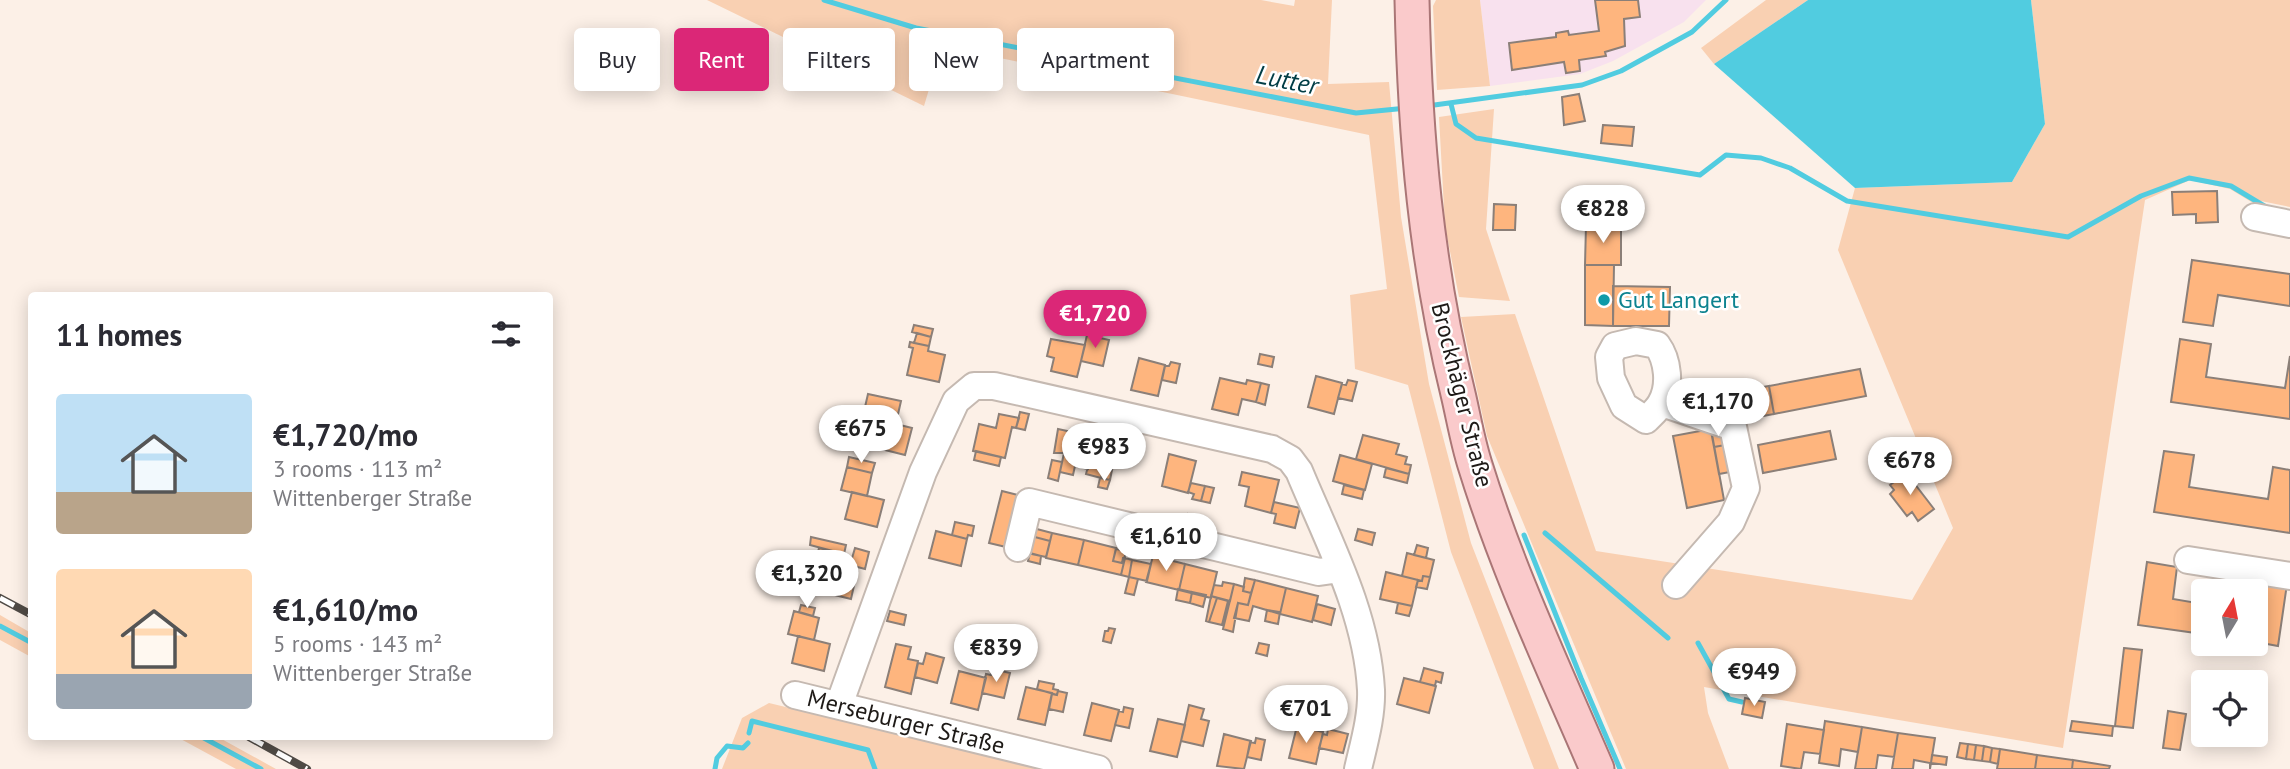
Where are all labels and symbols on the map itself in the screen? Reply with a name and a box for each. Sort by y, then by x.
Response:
water label: Lutter [1253,57,1323,102]
pin: €828 [1562,186,1644,245]
place label: Gut Langert [1618,284,1739,315]
pin: €1,720 [1038,290,1152,350]
marker: Gut Langert [1596,292,1612,308]
street label: Brockhäger Straße [1425,299,1500,491]
pin: €1,170 [1661,378,1775,438]
pin: €675 [820,406,902,465]
pin: €983 [1063,424,1145,483]
pin: €678 [1869,438,1951,497]
pin: €1,610 [1109,514,1223,573]
pin: €1,320 [750,550,864,610]
north arrow [2191,579,2268,656]
pin: €839 [955,624,1037,684]
pin: €949 [1713,648,1795,708]
street label: Merseburger Straße [804,682,1008,761]
pin: €701 [1265,686,1347,745]

